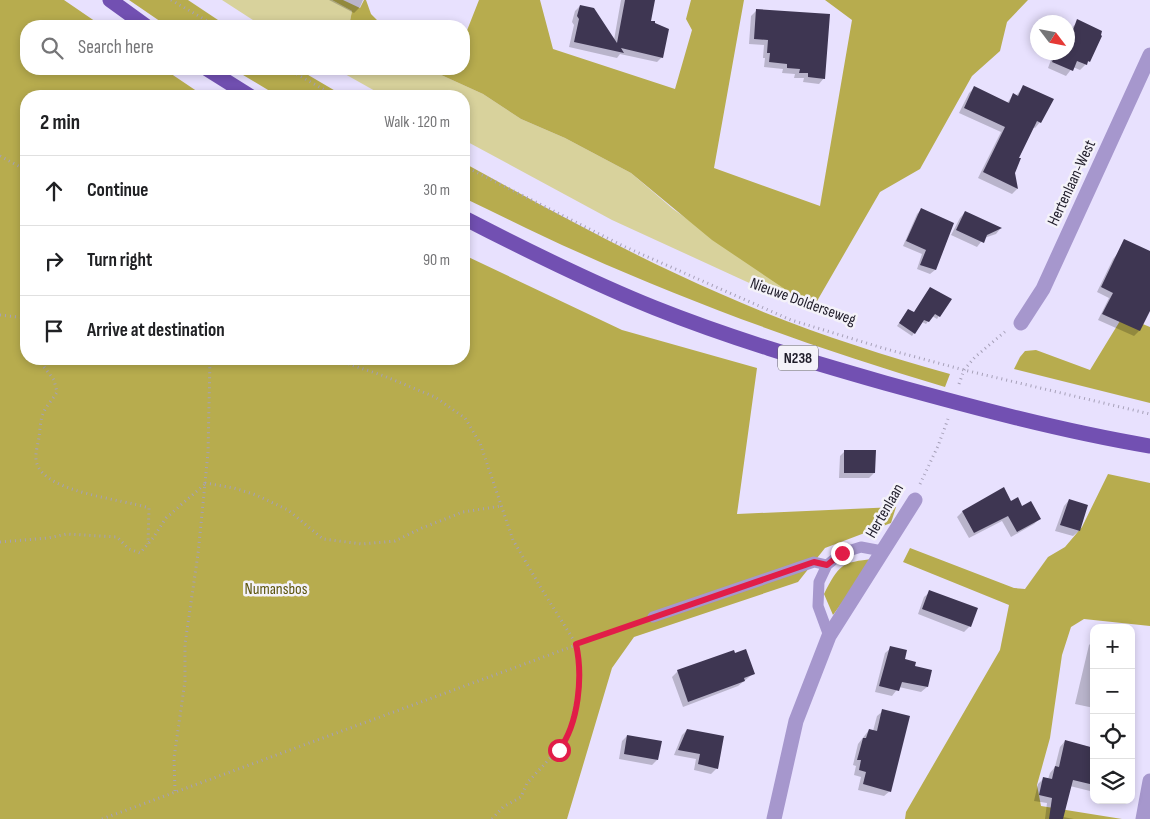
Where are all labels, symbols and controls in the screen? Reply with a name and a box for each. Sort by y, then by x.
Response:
north arrow [1030,15,1075,60]
search box [20,20,470,75]
icon: search [38,34,66,62]
text: Search here [78,36,154,59]
text: 2 min [40,110,80,135]
text: Walk · 120 m [384,113,450,132]
street label: Hertenlaan-West [1044,137,1100,229]
icon: ahead [40,177,68,205]
text: Continue [87,179,148,202]
text: 30 m [423,181,450,200]
icon: right [40,247,68,275]
text: Turn right [87,249,152,272]
text: 90 m [423,251,450,270]
street label: Nieuwe Dolderseweg [748,274,858,330]
icon: arrive [40,317,68,345]
text: Arrive at destination [87,319,225,342]
road number: N238 [778,346,818,370]
street label: Hertenlaan [862,480,908,542]
route end [831,542,854,565]
park label: Numansbos [245,580,308,599]
map controls [1090,624,1135,804]
button: + [1090,624,1135,669]
button: − [1090,669,1135,714]
button: locate [1090,714,1135,759]
route start [548,739,571,762]
button: layers [1090,759,1135,804]

